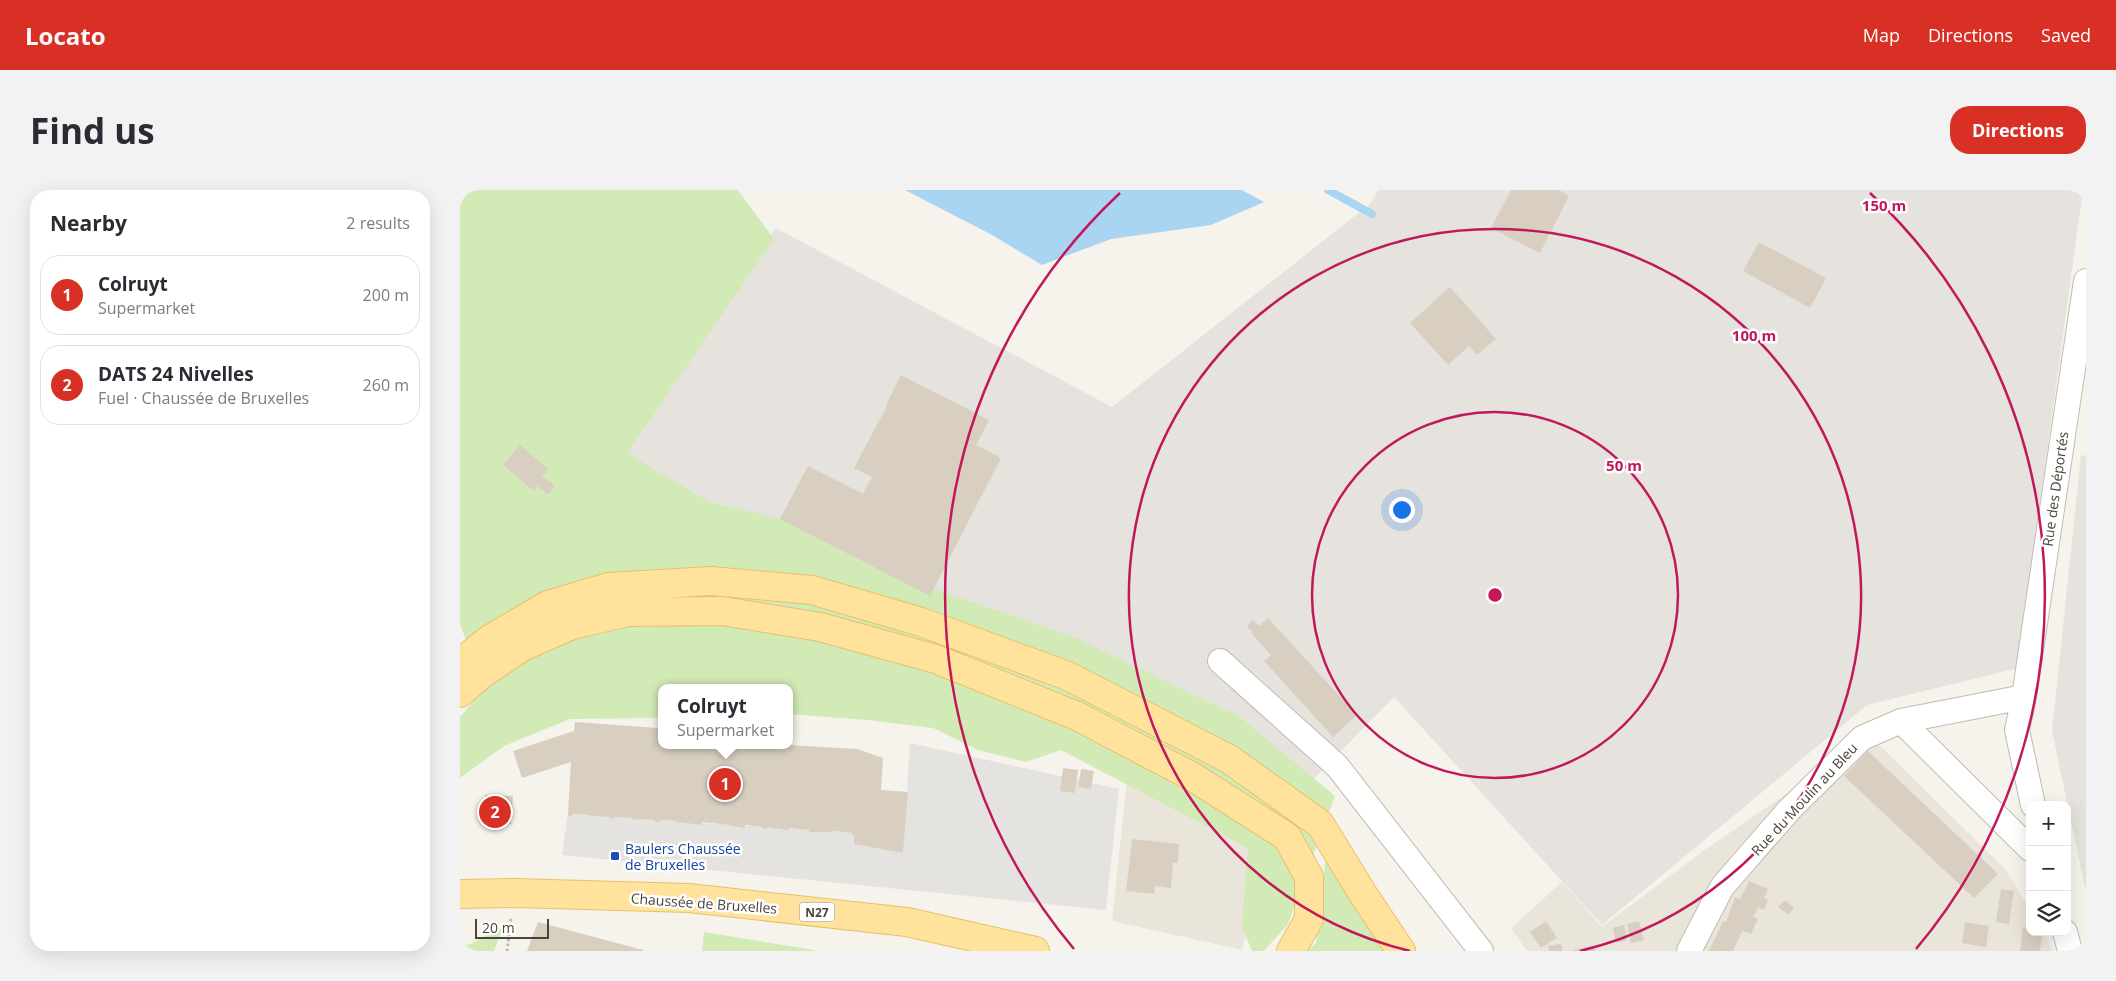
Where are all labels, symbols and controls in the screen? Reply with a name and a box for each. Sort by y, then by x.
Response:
text: Locato [25,19,106,52]
text: Map [1863,23,1900,47]
text: Directions [1928,23,2013,47]
text: Saved [2041,23,2091,47]
button: Directions [1950,106,2086,154]
text: Find us [30,107,155,154]
text: 150 m [1862,195,1906,215]
text: Nearby [50,209,127,237]
text: 2 results [346,212,410,234]
text: Colruyt [98,271,168,297]
text: 1 [62,284,72,306]
text: 200 m [363,284,409,306]
text: Supermarket [98,297,195,319]
text: 100 m [1732,325,1776,345]
text: DATS 24 Nivelles [98,361,254,387]
text: 2 [62,374,72,396]
text: 260 m [363,374,409,396]
text: Fuel · Chaussée de Bruxelles [98,387,309,409]
street label: Rue des Déportés [2038,430,2073,548]
text: 50 m [1606,455,1642,475]
your location [1389,497,1415,523]
centre of rings [1486,586,1504,604]
popup [658,684,793,749]
text: Colruyt [677,693,747,719]
text: Supermarket [677,719,774,741]
street label: Rue du Moulin au Bleu [1747,739,1861,859]
pin: 1 [709,765,741,803]
pin: 2 [479,793,511,831]
map controls [2026,801,2071,936]
button: + [2026,801,2071,846]
place label: Baulers Chaussée de Bruxelles [625,839,741,874]
button: − [2026,846,2071,891]
marker: Baulers Chaussée de Bruxelles [609,850,621,862]
street label: Chaussée de Bruxelles [630,888,778,918]
button: layers [2026,891,2071,936]
road number: N27 [800,902,834,922]
scale bar [475,916,549,939]
text: 20 m [482,918,515,937]

